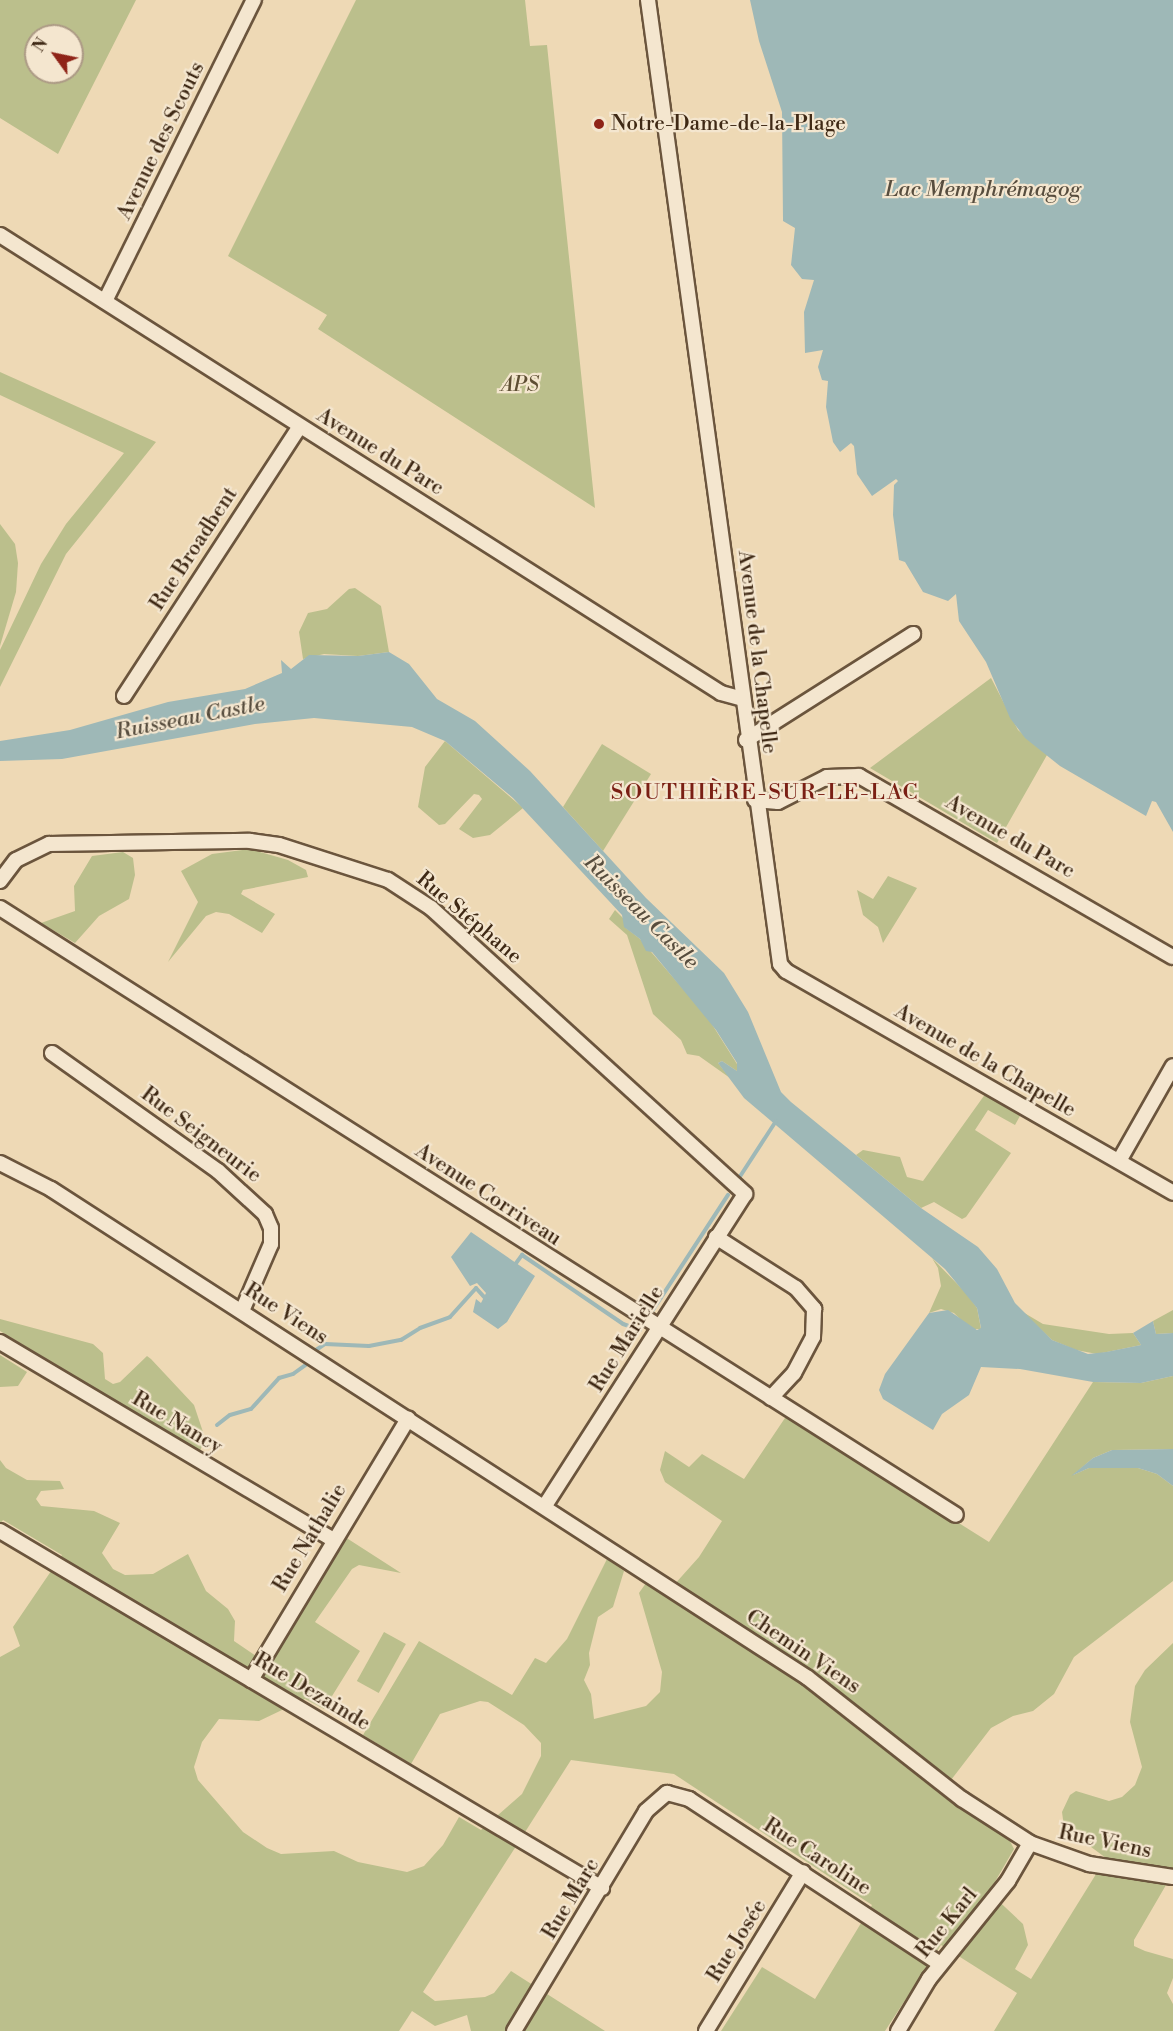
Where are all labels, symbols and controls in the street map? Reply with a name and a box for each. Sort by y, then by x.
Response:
north arrow [24,24,84,84]
text: N [29,35,52,56]
street label: Avenue des Scouts [112,58,210,224]
place label: Notre-Dame-de-la-Plage [611,111,846,137]
marker: Notre-Dame-de-la-Plage [592,117,606,131]
water label: Lac Memphrémagog [885,177,1081,203]
park label: APS [501,372,539,398]
street label: Avenue du Parc [312,403,448,501]
street label: Rue Broadbent [145,483,243,615]
street label: Avenue de la Chapelle [732,549,782,755]
water label: Ruisseau Castle [113,691,267,745]
district label: SOUTHIÈRE-SUR-LE-LAC [611,780,919,806]
street label: Avenue du Parc [941,790,1079,884]
water label: Ruisseau Castle [578,849,704,975]
street label: Rue Stéphane [411,867,527,969]
street label: Avenue de la Chapelle [890,999,1080,1123]
street label: Rue Seigneurie [136,1082,266,1188]
street label: Avenue Corriveau [410,1138,566,1252]
street label: Rue Viens [240,1278,332,1350]
street label: Rue Marielle [584,1281,670,1397]
street label: Rue Nancy [127,1386,227,1460]
street label: Rue Nathalie [268,1479,352,1597]
street label: Chemin Viens [741,1604,865,1700]
street label: Rue Dezainde [249,1647,375,1737]
street label: Rue Caroline [758,1813,876,1901]
street label: Rue Viens [1056,1820,1154,1864]
street label: Rue Marc [537,1854,605,1944]
street label: Rue Karl [911,1883,983,1963]
street label: Rue Josée [702,1895,772,1987]

